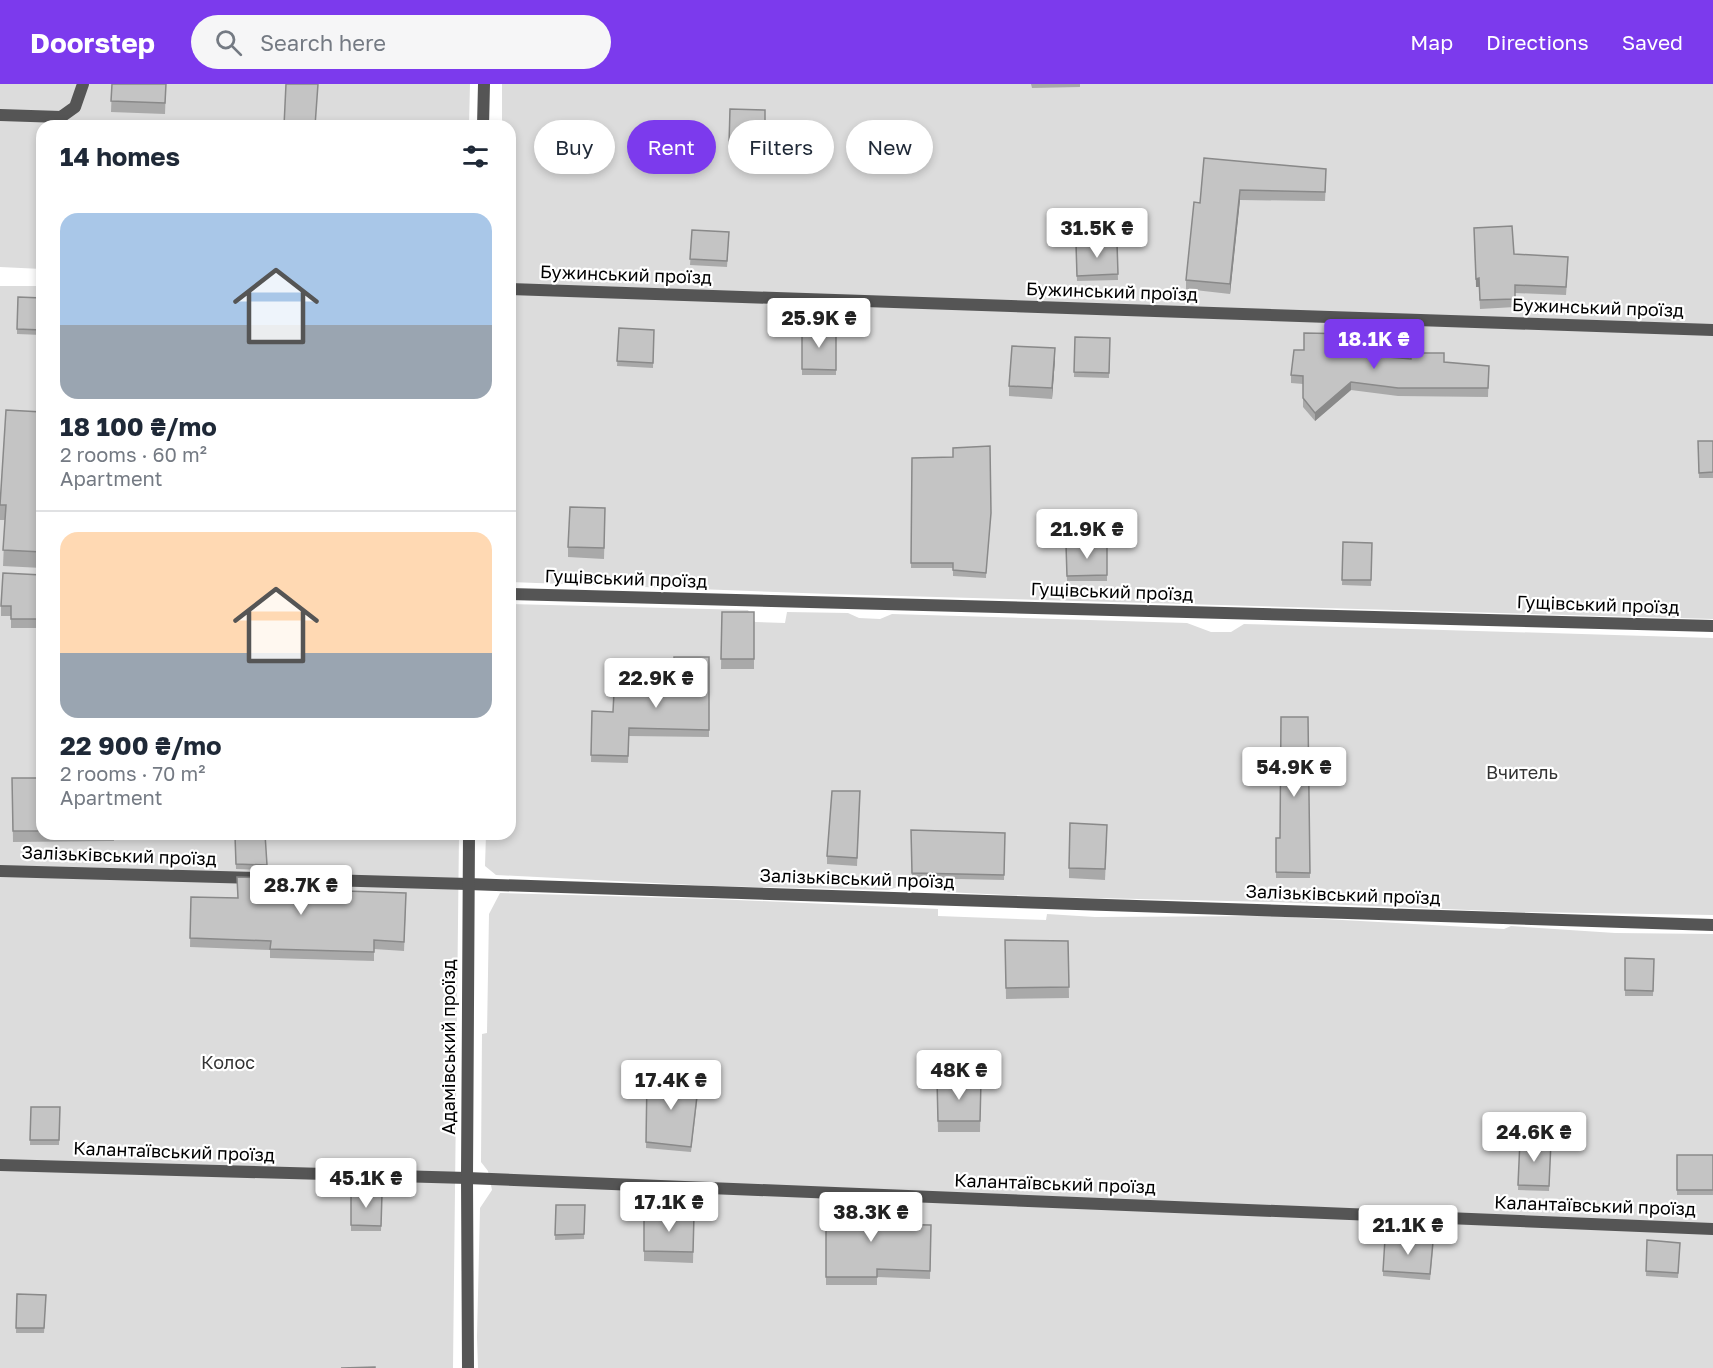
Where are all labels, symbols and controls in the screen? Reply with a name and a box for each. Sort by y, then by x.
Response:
search box [191,15,611,69]
text: Doorstep [30,26,155,59]
icon: search [212,26,245,59]
text: Search here [260,29,386,56]
text: Map [1410,29,1453,55]
text: Directions [1486,29,1589,55]
text: Saved [1622,29,1683,55]
chip: Buy [534,120,615,174]
chip: Rent [627,120,716,174]
chip: Filters [728,120,834,174]
chip: New [846,120,933,174]
icon: filters [459,140,492,173]
text: 14 homes [60,141,180,172]
pin: 31.5K ₴ [1042,208,1152,259]
text: 31.5K ₴ [1061,215,1133,239]
icon: home [222,252,330,360]
street label: Бужинський проїзд [540,260,712,288]
street label: Бужинський проїзд [1026,277,1198,305]
street label: Бужинський проїзд [1512,293,1684,321]
pin: 25.9K ₴ [764,298,874,349]
text: 25.9K ₴ [781,305,857,329]
pin: 18.1K ₴ [1319,319,1429,370]
text: 18.1K ₴ [1338,326,1410,350]
text: 18 100 ₴/mo [60,411,217,442]
text: 2 rooms · 60 m² [60,442,207,466]
text: Apartment [60,466,163,490]
pin: 21.9K ₴ [1032,509,1142,560]
text: 21.9K ₴ [1050,516,1124,540]
street label: Гущівський проїзд [544,564,708,592]
icon: home [222,571,330,679]
street label: Гущівський проїзд [1030,577,1194,605]
street label: Гущівський проїзд [1516,590,1680,618]
pin: 22.9K ₴ [601,658,711,709]
text: 22.9K ₴ [618,665,694,689]
text: 22 900 ₴/mo [60,730,222,761]
pin: 54.9K ₴ [1239,747,1349,798]
text: 54.9K ₴ [1256,754,1332,778]
text: 2 rooms · 70 m² [60,761,205,785]
park label: Вчитель [1486,761,1558,783]
text: Apartment [60,785,163,809]
street label: Залізьківський проїзд [21,841,217,869]
street label: Залізьківський проїзд [759,864,955,892]
pin: 28.7K ₴ [246,865,356,916]
text: 28.7K ₴ [264,872,338,896]
street label: Залізьківський проїзд [1245,880,1441,908]
street label: Адамівський проїзд [437,959,459,1135]
pin: 48K ₴ [917,1050,1001,1101]
park label: Колос [201,1051,255,1073]
text: 48K ₴ [931,1057,988,1081]
pin: 17.4K ₴ [616,1060,726,1111]
text: 17.4K ₴ [635,1067,707,1091]
pin: 24.6K ₴ [1479,1112,1589,1163]
text: 24.6K ₴ [1496,1119,1572,1143]
street label: Калантаївський проїзд [73,1136,275,1166]
pin: 45.1K ₴ [311,1158,421,1209]
text: 45.1K ₴ [329,1165,403,1189]
street label: Калантаївський проїзд [954,1168,1156,1198]
pin: 17.1K ₴ [614,1182,724,1233]
text: 17.1K ₴ [634,1189,704,1213]
street label: Калантаївський проїзд [1494,1190,1696,1220]
pin: 38.3K ₴ [816,1192,926,1243]
text: 38.3K ₴ [833,1199,909,1223]
pin: 21.1K ₴ [1353,1205,1463,1256]
text: 21.1K ₴ [1373,1212,1443,1236]

